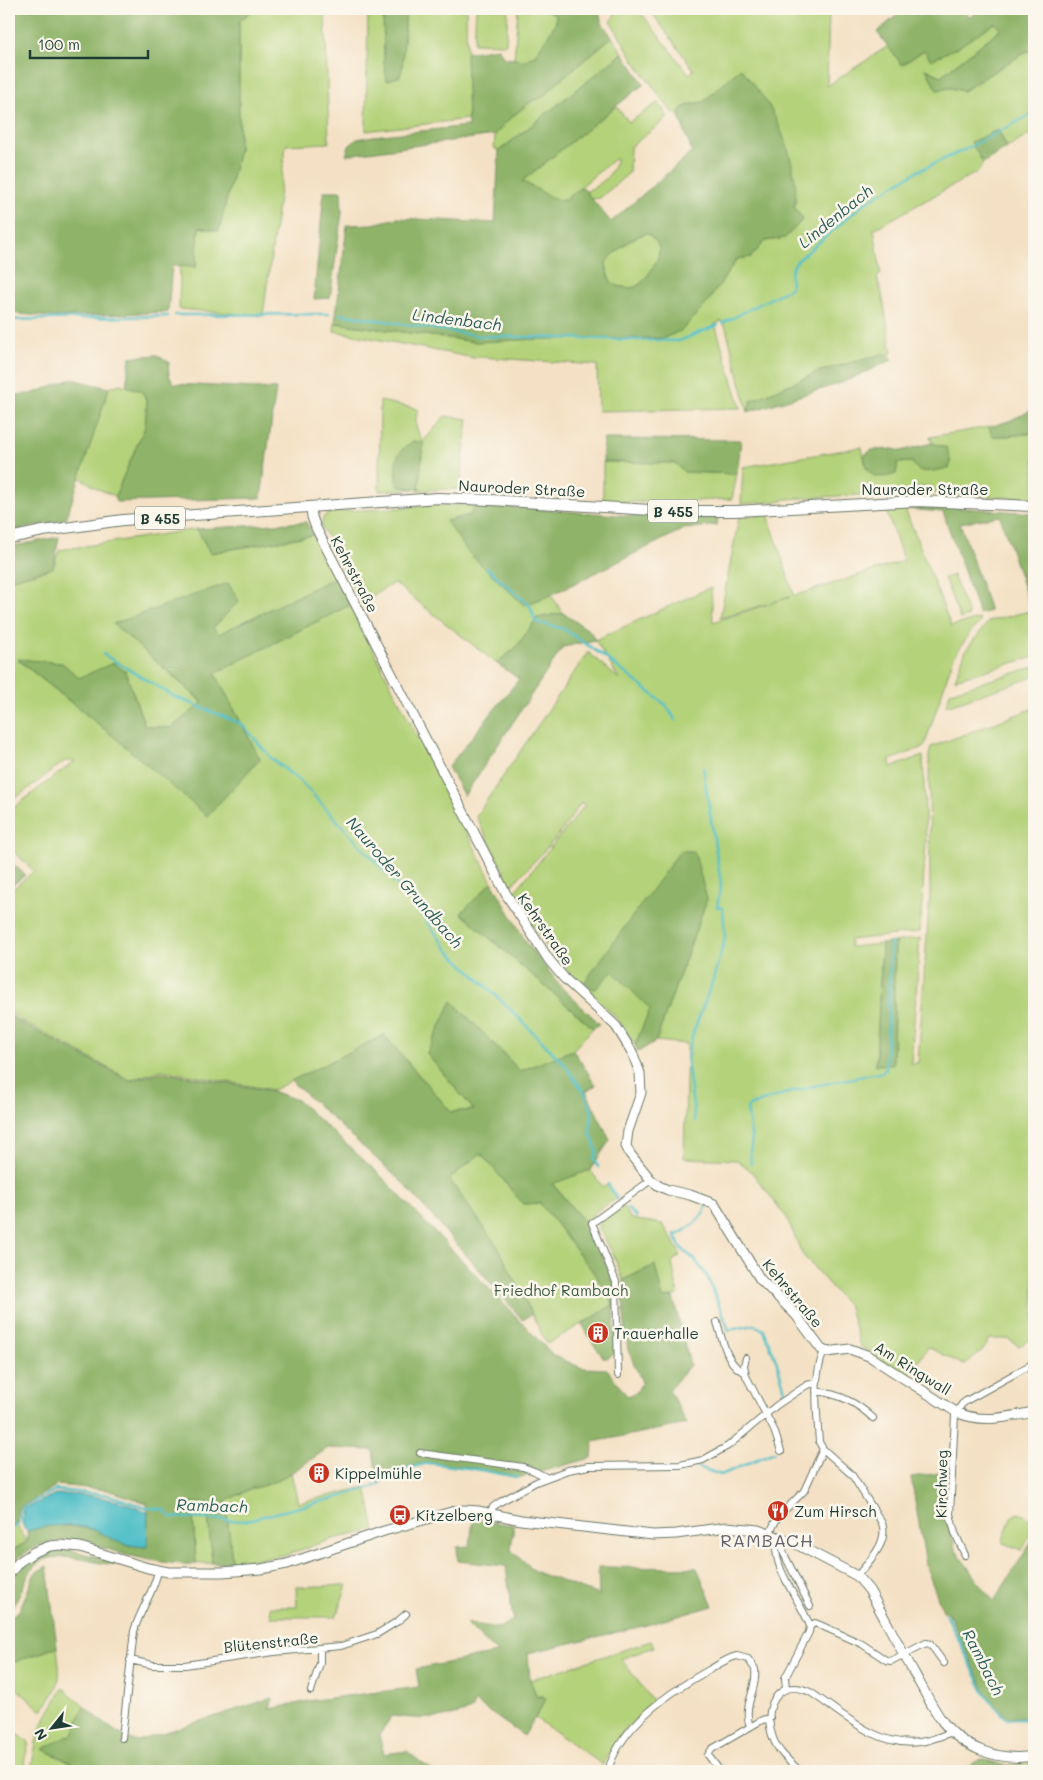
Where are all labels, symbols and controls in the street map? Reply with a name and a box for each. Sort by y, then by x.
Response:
scale bar [30,28,148,60]
text: 100 m [38,34,80,54]
water label: Lindenbach [794,180,876,252]
water label: Lindenbach [411,303,503,335]
street label: Nauroder Straße [458,475,586,501]
street label: Nauroder Straße [862,479,988,499]
road number: B 455 [648,500,698,522]
road number: B 455 [135,506,185,530]
street label: Kehrstraße [326,532,384,616]
water label: Nauroder Grundbach [342,812,468,952]
street label: Kehrstraße [514,889,578,969]
street label: Kehrstraße [758,1254,828,1332]
park label: Friedhof Rambach [494,1280,628,1300]
building icon: Trauerhalle [586,1321,610,1345]
place label: Trauerhalle [614,1323,699,1343]
street label: Am Ringwall [871,1337,955,1399]
street label: Kirchweg [930,1449,952,1518]
building icon: Kippelmühle [307,1461,331,1485]
place label: Kippelmühle [335,1463,422,1483]
water label: Rambach [176,1493,248,1517]
restaurant icon: Zum Hirsch [766,1499,790,1523]
place label: Zum Hirsch [794,1501,876,1521]
bus stop icon: Kitzelberg [388,1503,412,1527]
place label: Kitzelberg [416,1505,493,1525]
district label: RAMBACH [720,1528,814,1552]
water label: Rambach [958,1625,1010,1699]
street label: Blütenstraße [223,1627,319,1657]
north arrow [28,1702,78,1752]
text: N [29,1725,51,1744]

